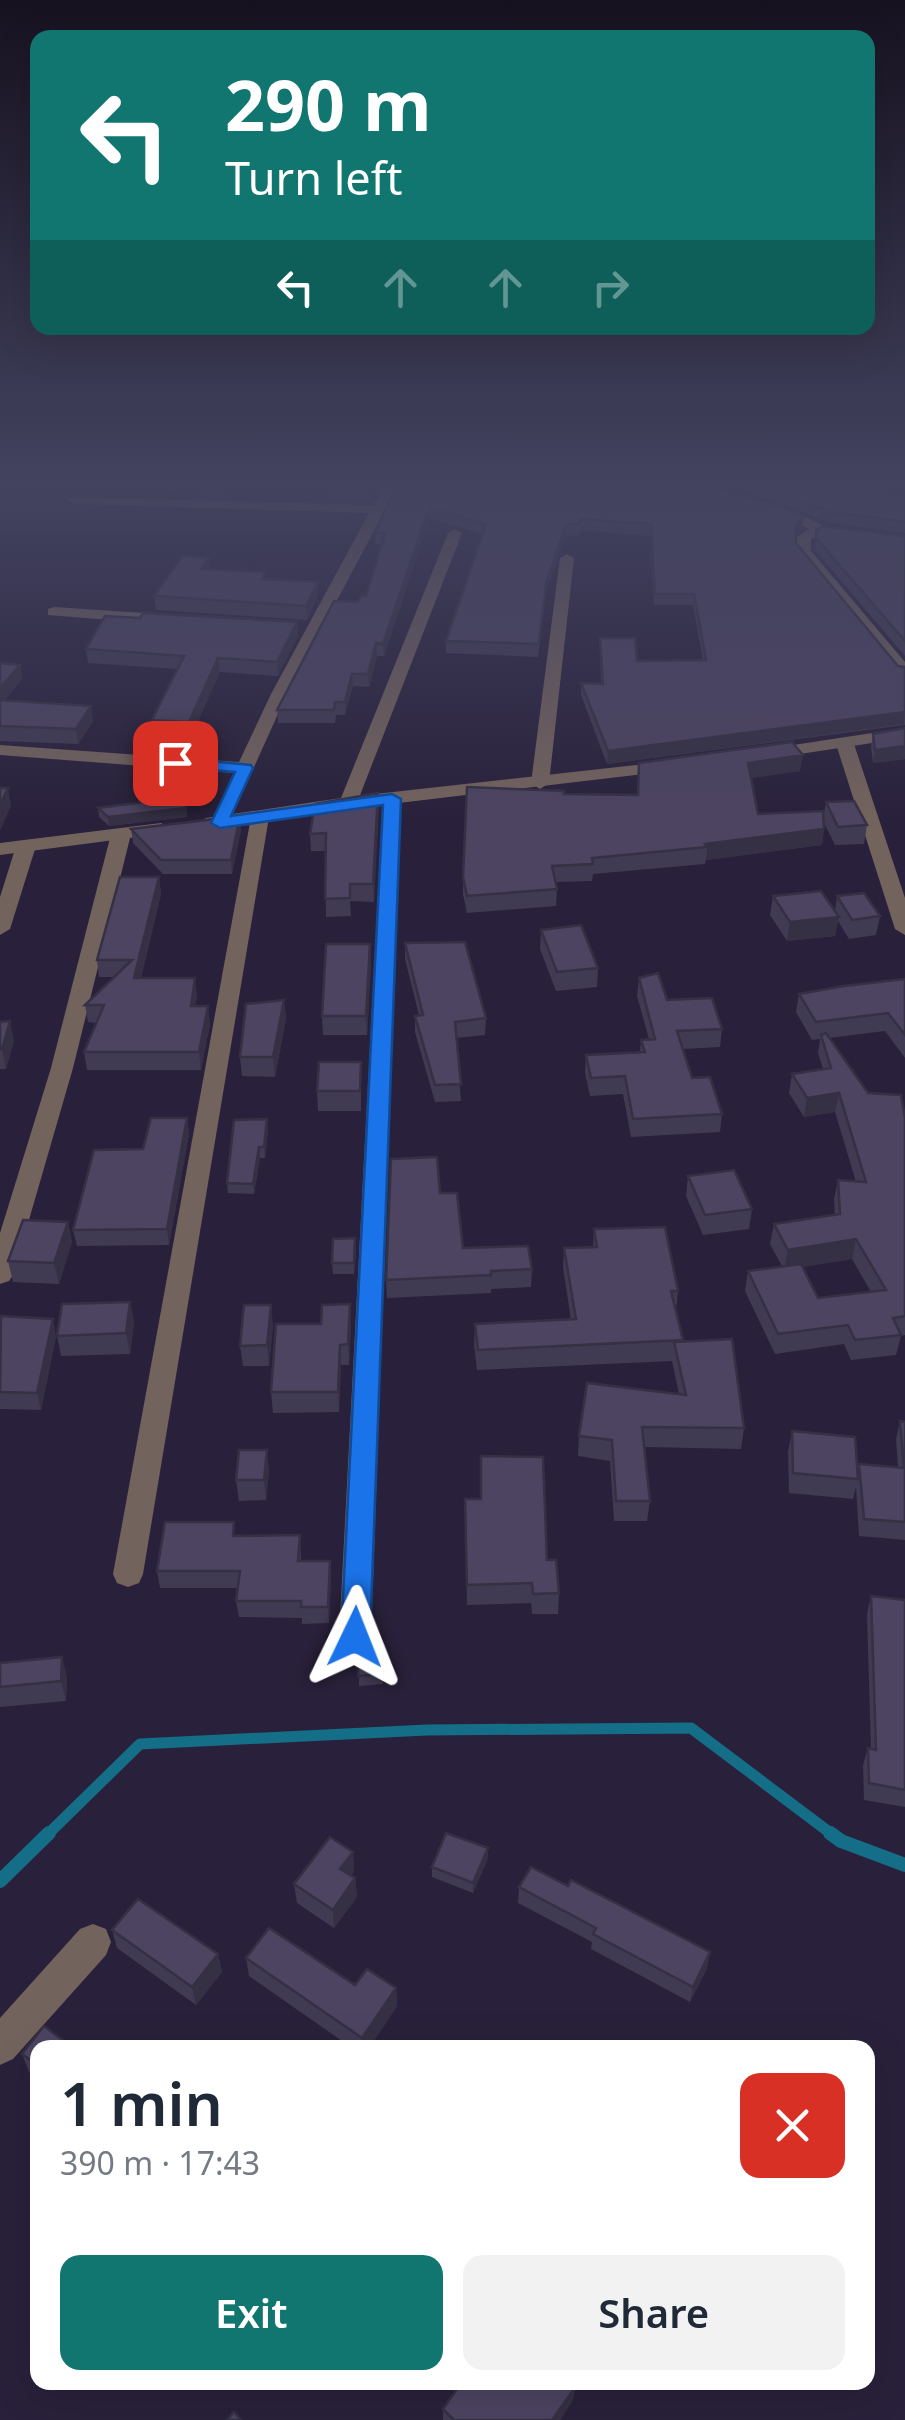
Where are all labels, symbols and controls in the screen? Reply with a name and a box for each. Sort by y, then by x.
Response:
text: 290 m [225,56,432,152]
icon: left [60,70,190,200]
text: Turn left [225,147,402,208]
icon: left [268,260,323,315]
icon: ahead [373,260,428,315]
icon: ahead [478,260,533,315]
icon: right [583,260,638,315]
pin [133,721,218,806]
icon: arrive [148,736,203,791]
position arrow [303,1585,407,1689]
text: 1 min [60,2062,223,2144]
button: close [740,2073,845,2178]
text: 390 m · 17:43 [60,2141,260,2184]
button: Exit [60,2255,443,2370]
button: Share [463,2255,845,2370]

